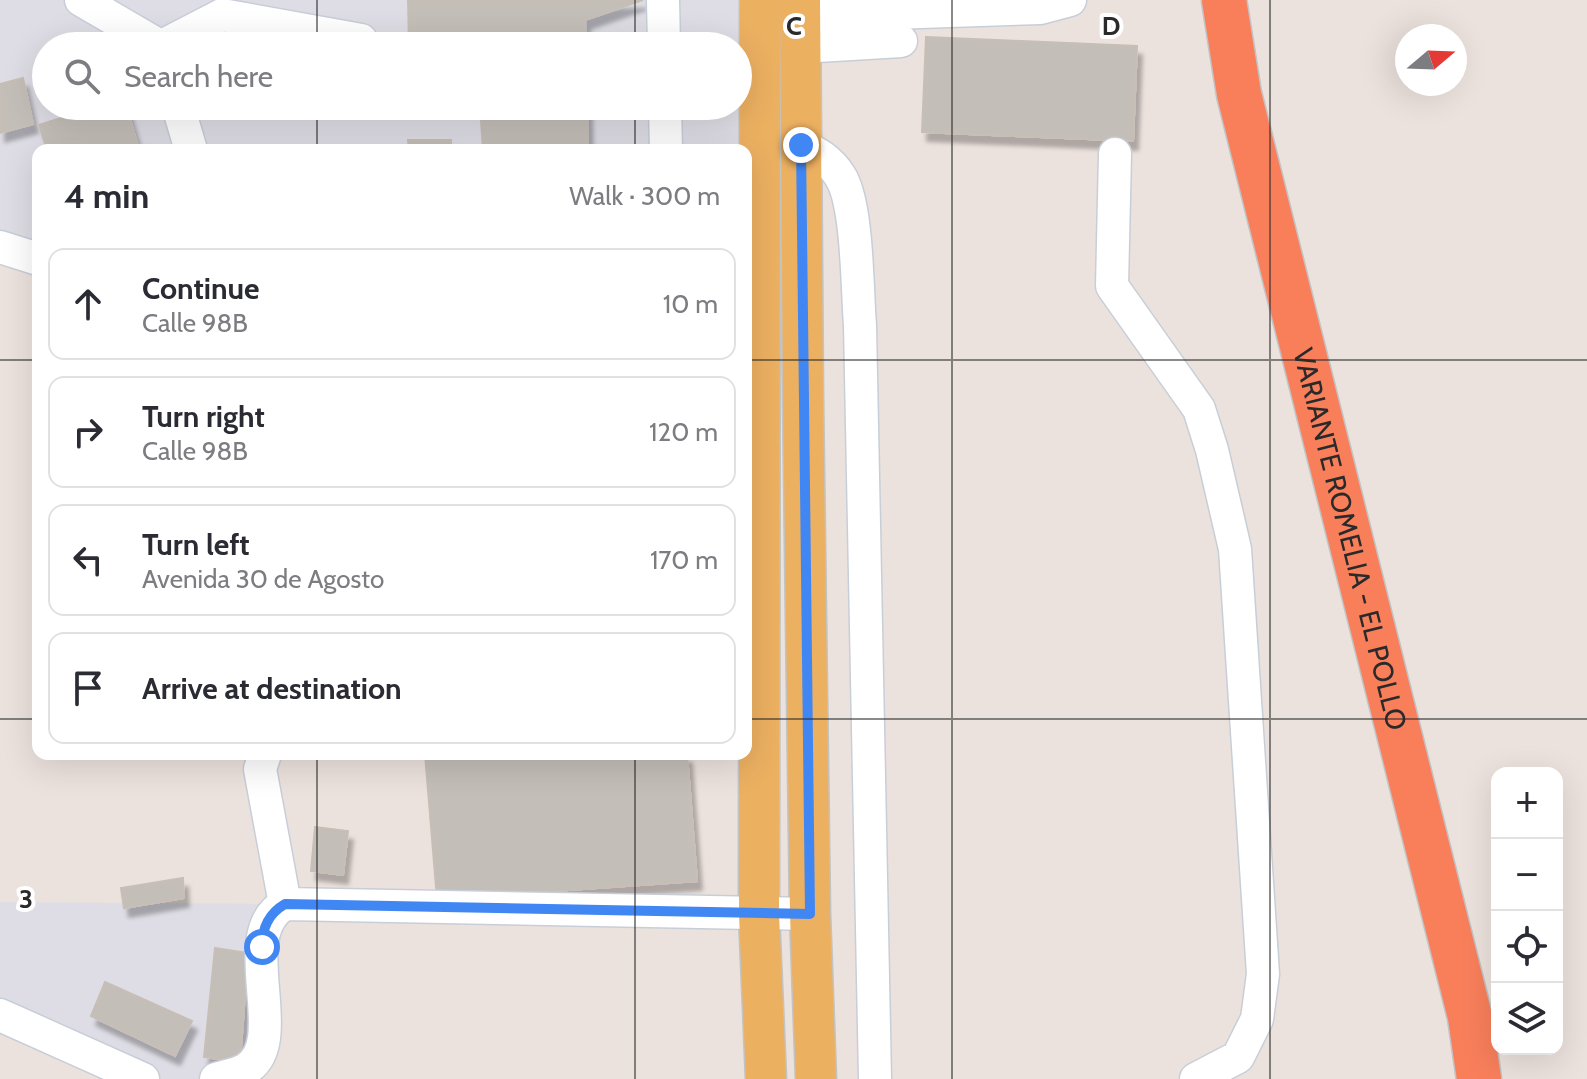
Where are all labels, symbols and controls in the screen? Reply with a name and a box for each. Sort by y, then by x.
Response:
text: C [786,10,802,42]
text: D [1102,10,1120,42]
north arrow [1395,24,1467,96]
search box [32,32,752,120]
icon: search [60,54,104,98]
text: Search here [124,58,273,95]
route end [783,127,819,163]
text: 4 min [64,175,149,217]
text: Walk · 300 m [569,180,720,212]
text: Continue [142,270,259,307]
icon: ahead [66,282,110,326]
text: 10 m [663,288,718,320]
text: Calle 98B [142,307,248,339]
street label: VARIANTE ROMELIA - EL POLLO [1286,345,1415,734]
text: Turn right [142,398,265,435]
icon: right [66,410,110,454]
text: 120 m [649,416,718,448]
text: Calle 98B [142,435,248,467]
text: Turn left [142,526,250,563]
icon: left [66,538,110,582]
text: 170 m [650,544,718,576]
text: Avenida 30 de Agosto [142,563,384,595]
icon: arrive [66,666,110,710]
text: Arrive at destination [142,670,402,707]
map controls [1491,767,1563,1055]
button: + [1491,767,1563,839]
button: − [1491,839,1563,911]
text: 3 [19,883,33,915]
button: locate [1491,911,1563,983]
route start [244,929,280,965]
button: layers [1491,983,1563,1055]

